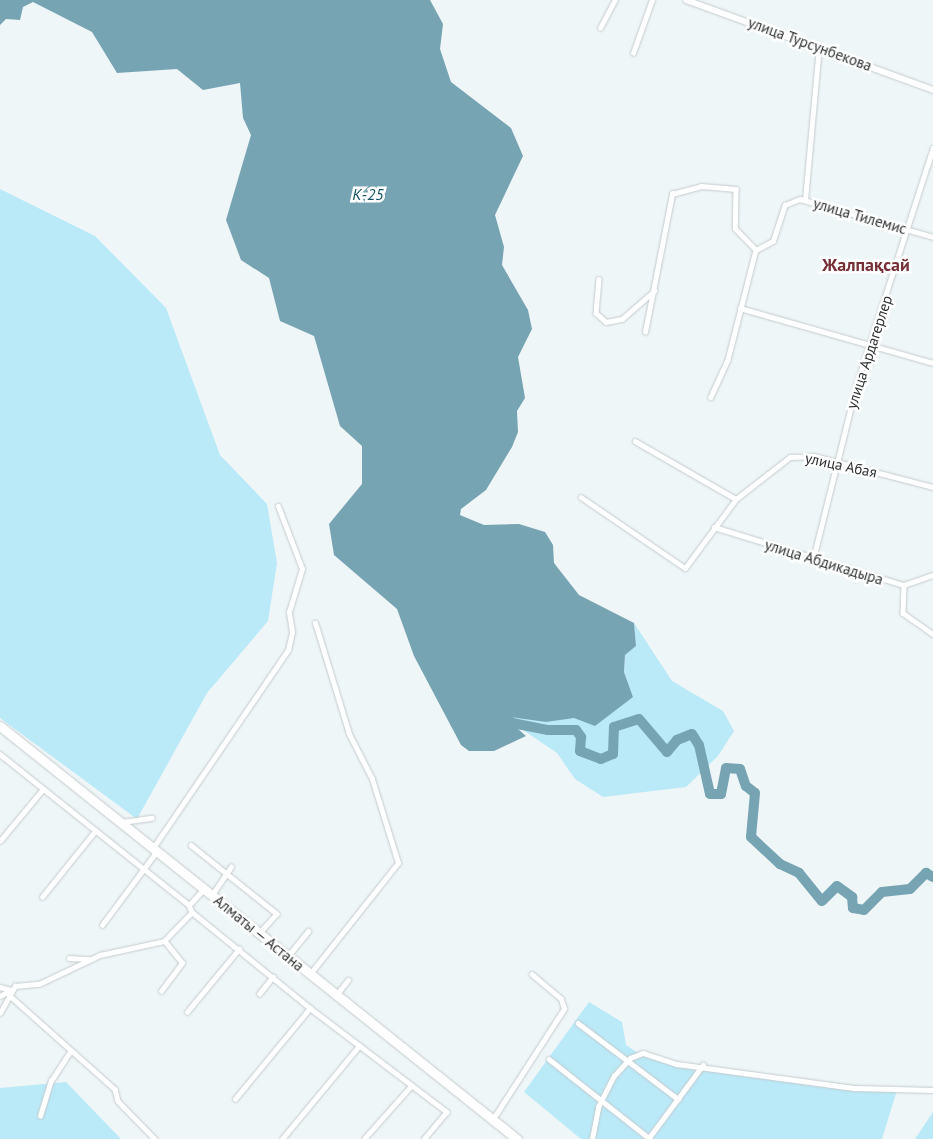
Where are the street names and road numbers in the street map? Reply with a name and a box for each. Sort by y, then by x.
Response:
street label: улица Турсунбекова [745,13,875,75]
street label: улица Тилемис [811,194,909,238]
street label: улица Ардагерлер [842,293,896,411]
street label: улица Абая [803,449,879,481]
street label: улица Абдикадыра [762,535,886,589]
street label: Алматы — Астана [209,890,309,976]

